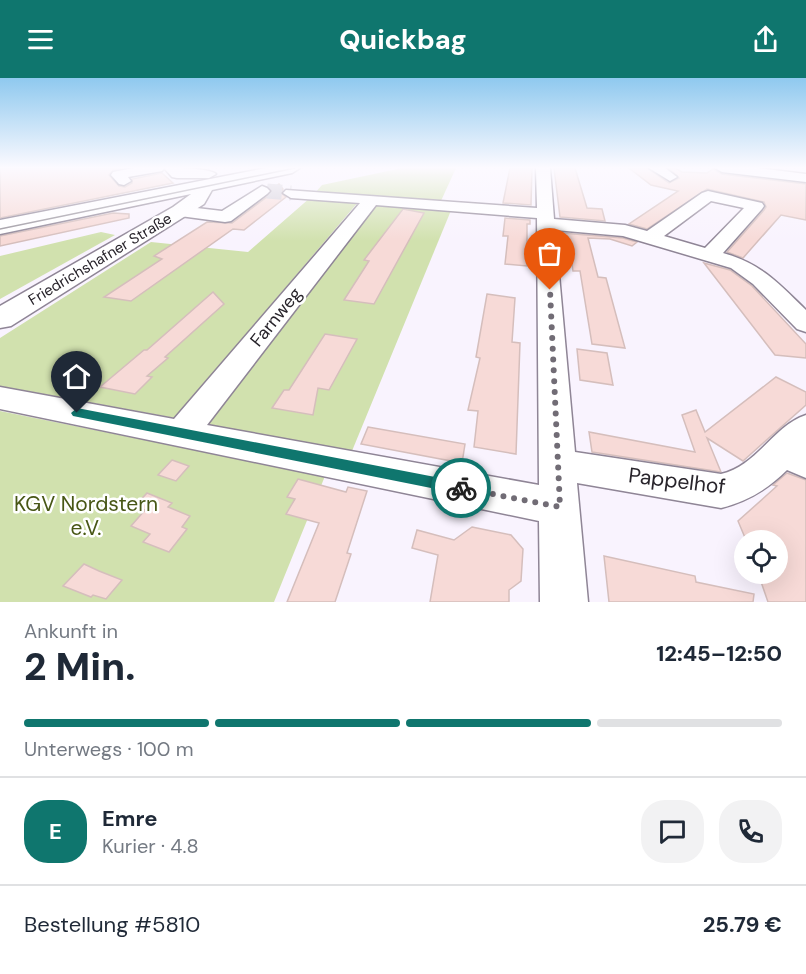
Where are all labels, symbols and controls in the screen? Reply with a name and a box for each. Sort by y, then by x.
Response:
text: Quickbag [339,22,467,57]
icon: menu [24,23,57,56]
icon: share [749,23,782,56]
street label: Friedrichshafner Straße [25,208,175,310]
pin [524,228,575,290]
icon: bag [533,237,566,270]
street label: Farnweg [245,282,307,352]
pin [51,351,102,413]
icon: home [60,360,93,393]
courier [431,458,491,518]
street label: Pappelhof [627,461,727,501]
icon: bike [445,472,478,505]
park label: KGV Nordstern e.V. [14,490,158,542]
map controls [734,530,788,584]
button: locate [734,530,788,584]
text: Ankunft in [24,618,118,644]
text: 12:45–12:50 [656,639,782,668]
text: 2 Min. [24,641,135,692]
text: Unterwegs · 100 m [24,736,194,762]
button: chat [641,800,704,863]
button: phone [719,800,782,863]
text: Emre [102,804,158,833]
text: E [49,817,62,846]
text: Kurier · 4.8 [102,833,199,859]
text: Bestellung #5810 [24,910,200,939]
text: 25.79 € [703,910,782,939]

